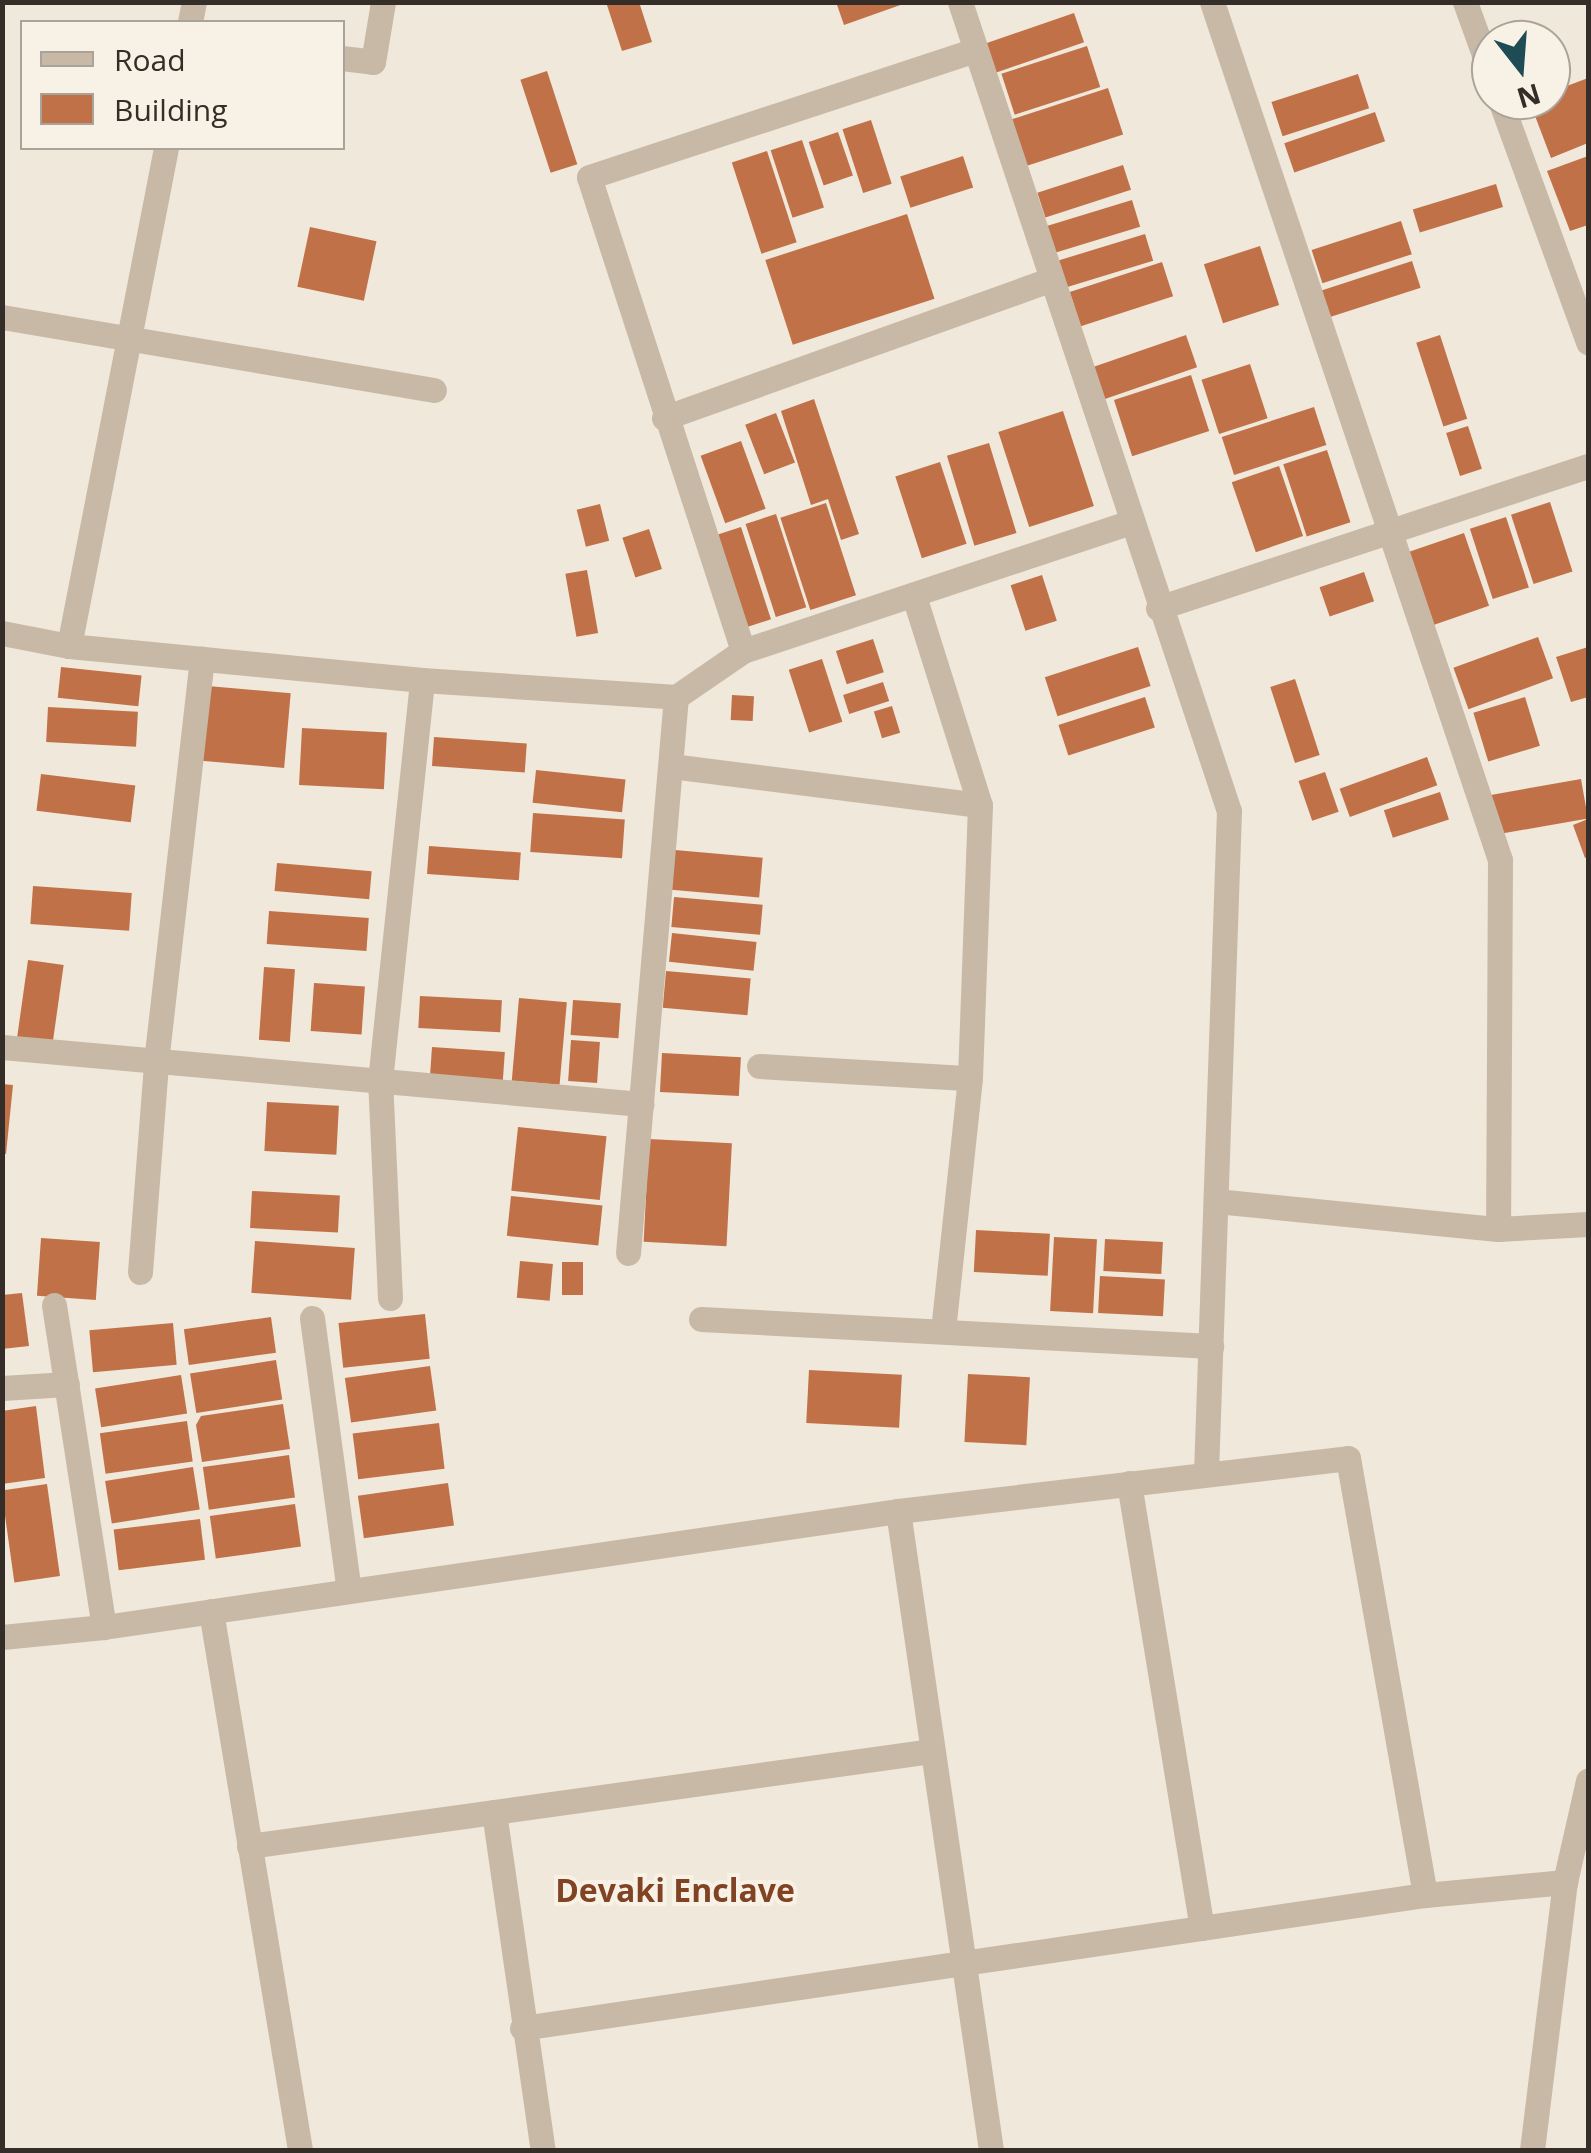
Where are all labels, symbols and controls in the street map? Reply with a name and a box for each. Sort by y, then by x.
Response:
legend [20,20,345,150]
north arrow [1471,20,1571,120]
text: Road [114,39,186,80]
text: N [1513,75,1546,118]
text: Building [114,89,228,130]
district label: Devaki Enclave [555,1871,795,1909]

